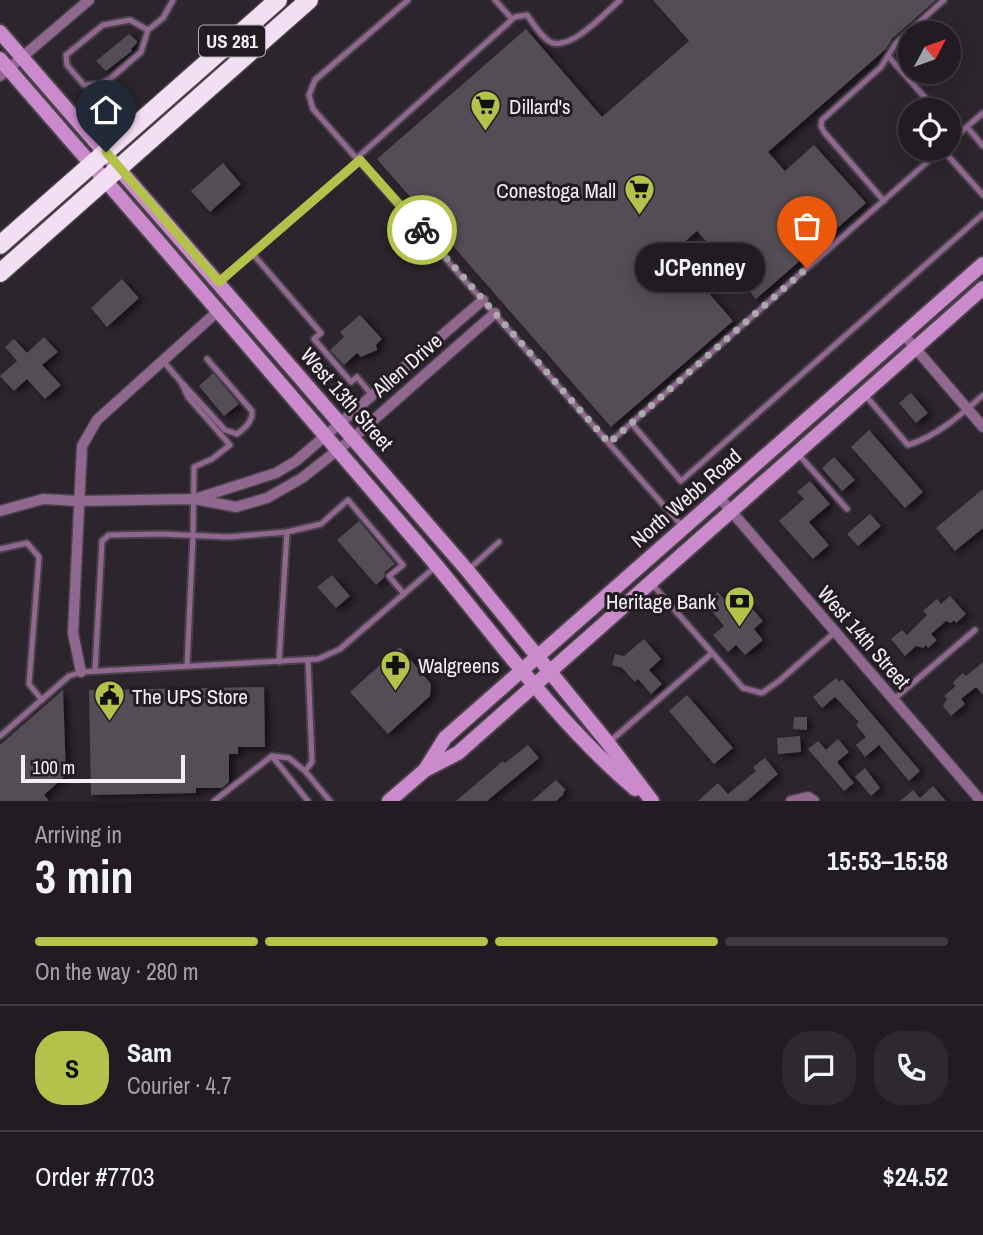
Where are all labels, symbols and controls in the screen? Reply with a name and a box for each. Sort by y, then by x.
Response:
north arrow [898,21,961,84]
map controls [898,21,961,161]
road number: US 281 [199,25,265,56]
pin [76,80,136,152]
supermarket icon: Dillard's [469,89,503,133]
icon: home [87,91,125,129]
place label: Dillard's [509,92,571,121]
button: locate [898,98,961,161]
supermarket icon: Conestoga Mall [622,173,656,217]
place label: Conestoga Mall [496,176,616,205]
courier [387,195,457,265]
pin [777,196,837,268]
icon: bag [788,207,826,245]
icon: bike [403,211,441,249]
callout: JCPenney [636,244,765,292]
text: JCPenney [654,252,746,283]
street label: Allen Drive [365,326,448,404]
street label: West 13th Street [294,341,400,457]
street label: North Webb Road [625,442,747,554]
street label: West 14th Street [811,579,917,695]
bank icon: Heritage Bank [722,584,756,628]
place label: Heritage Bank [606,587,716,616]
pharmacy icon: Walgreens [378,648,412,692]
place label: Walgreens [418,651,500,680]
public building icon: The UPS Store [92,679,126,723]
place label: The UPS Store [132,682,248,711]
scale bar [21,752,186,784]
text: 100 m [32,754,75,780]
text: Arriving in [35,819,122,850]
text: 15:53–15:58 [827,843,948,878]
text: 3 min [35,845,134,907]
text: On the way · 280 m [35,956,199,987]
button: chat [782,1031,856,1105]
button: phone [874,1031,948,1105]
text: Sam [127,1035,172,1070]
text: S [65,1051,79,1086]
text: Courier · 4.7 [127,1070,232,1101]
text: Order #7703 [35,1159,155,1194]
text: $24.52 [883,1159,948,1194]

